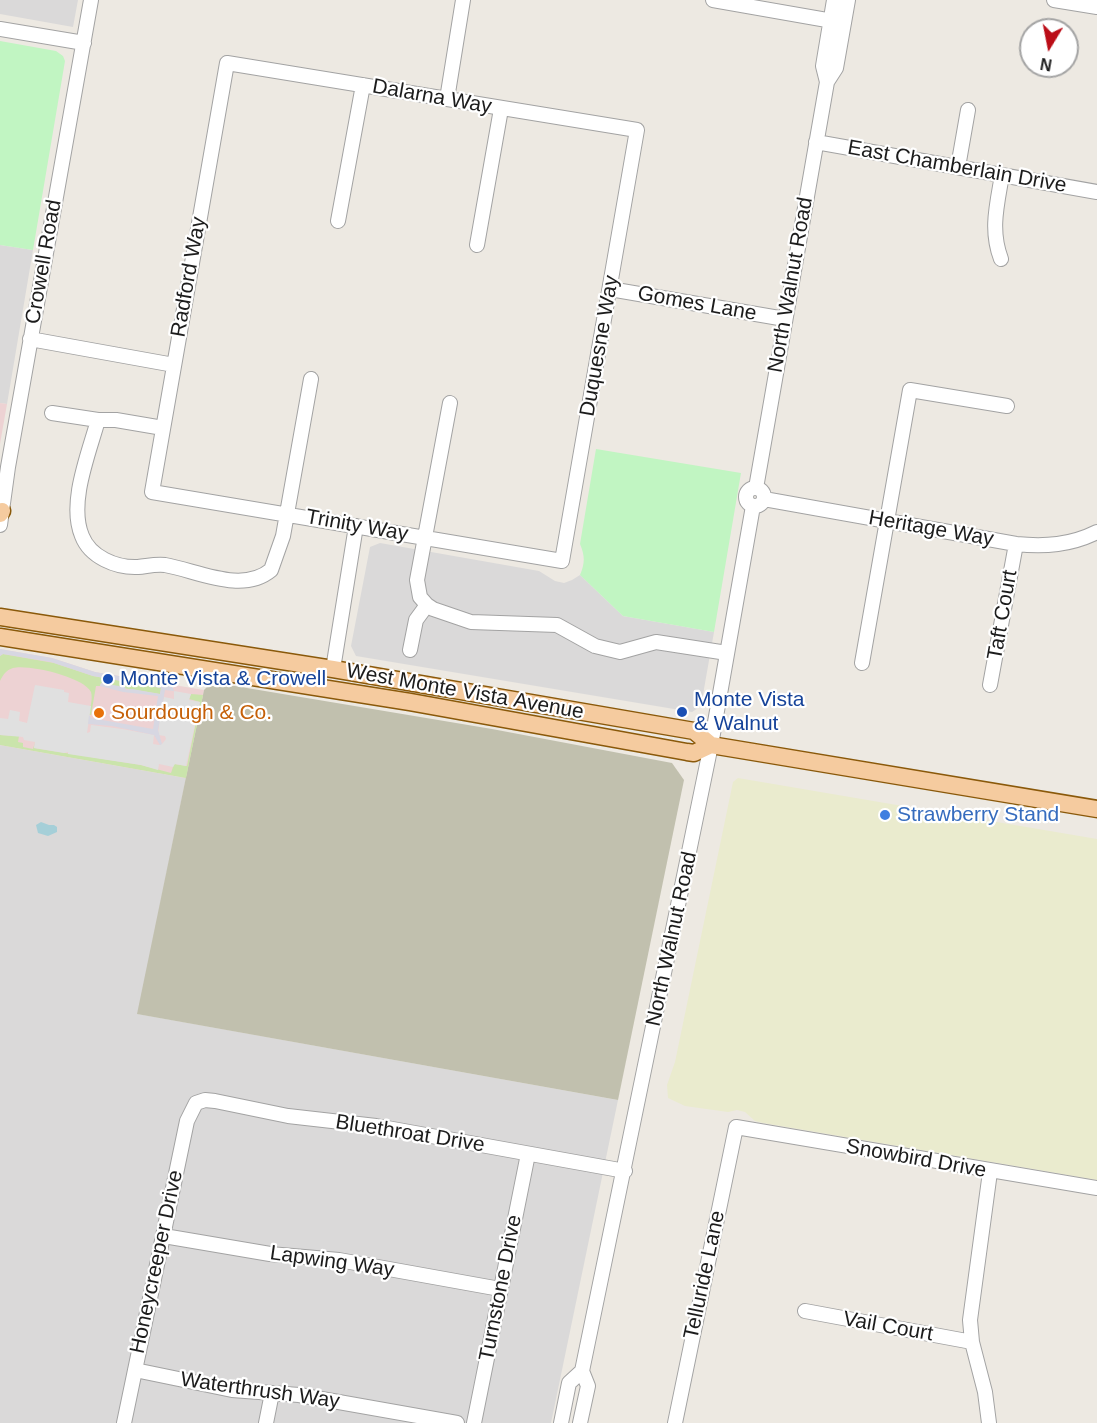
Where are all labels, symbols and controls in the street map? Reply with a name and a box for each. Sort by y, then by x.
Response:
north arrow [1019,18,1079,78]
text: N [1039,55,1053,74]
street label: Dalarna Way [370,74,494,120]
street label: East Chamberlain Drive [846,135,1068,199]
street label: North Walnut Road [763,195,819,375]
street label: Crowell Road [21,198,67,326]
street label: Radford Way [166,215,212,339]
street label: Duquesne Way [575,273,625,419]
street label: Gomes Lane [636,281,758,327]
street label: Trinity Way [304,505,410,547]
street label: Heritage Way [867,506,995,552]
street label: Taft Court [983,568,1023,662]
street label: West Monte Vista Avenue [344,659,586,725]
place label: Monte Vista & Crowell [120,666,326,692]
marker: Monte Vista & Crowell [101,672,115,686]
place label: Monte Vista & Walnut [694,687,805,737]
place label: Sourdough & Co. [111,700,272,726]
marker: Monte Vista & Walnut [675,705,689,719]
marker: Sourdough & Co. [92,706,106,720]
place label: Strawberry Stand [897,802,1059,828]
marker: Strawberry Stand [878,808,892,822]
street label: North Walnut Road [641,849,703,1029]
street label: Bluethroat Drive [334,1110,486,1158]
street label: Snowbird Drive [844,1134,988,1184]
street label: Honeycreeper Drive [125,1168,189,1356]
street label: Telluride Lane [679,1208,731,1342]
street label: Turnstone Drive [474,1213,528,1363]
street label: Lapwing Way [268,1241,396,1283]
street label: Vail Court [841,1307,935,1347]
street label: Waterthrush Way [179,1367,341,1415]

